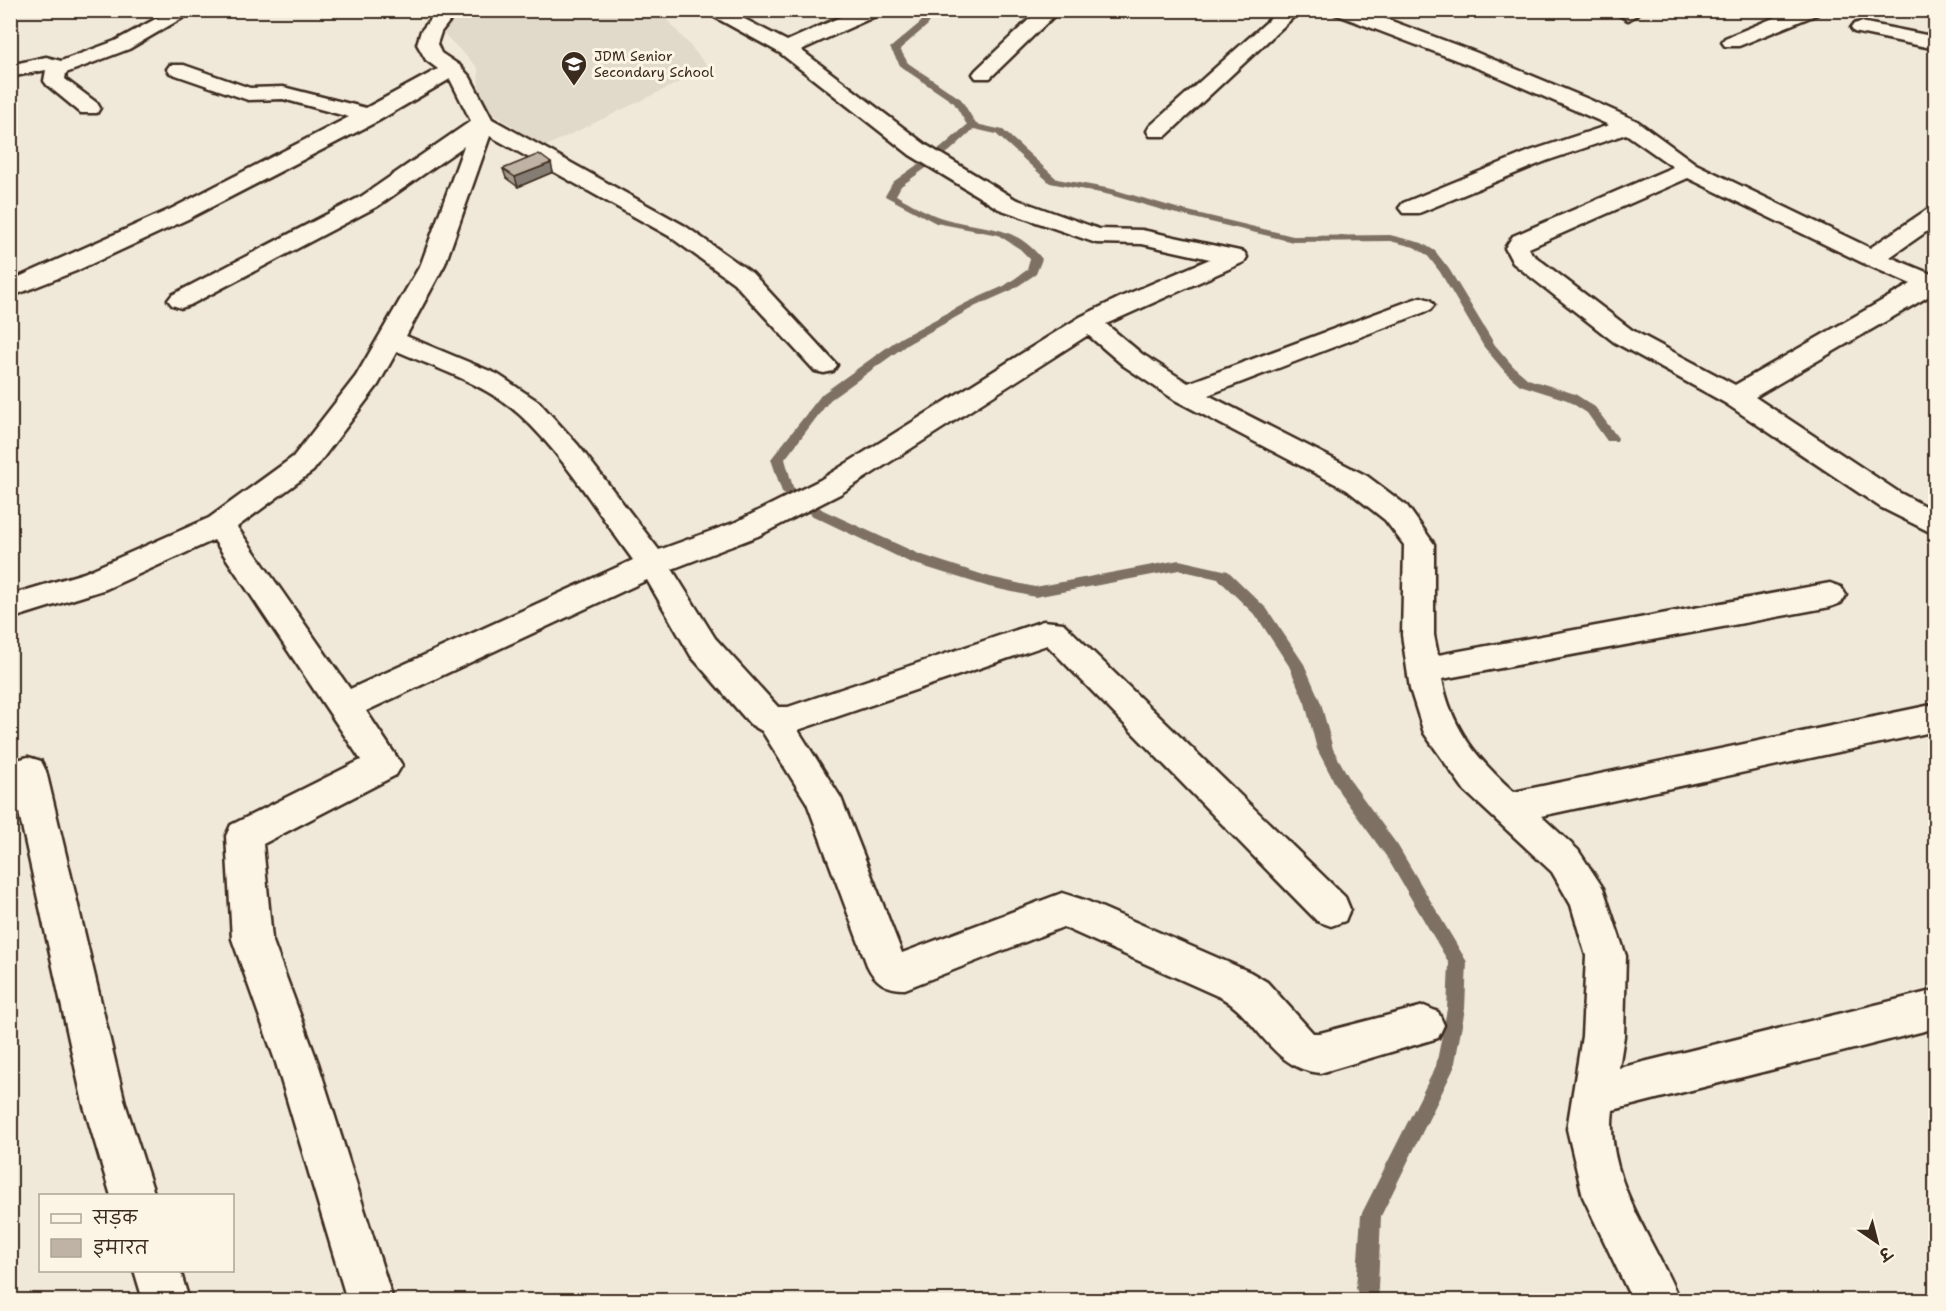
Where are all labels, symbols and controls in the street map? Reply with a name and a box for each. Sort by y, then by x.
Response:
place label: JDM Senior Secondary School [594,47,714,81]
school or university icon: JDM Senior Secondary School [559,49,589,87]
legend [39,1194,234,1272]
text: सड़क [92,1206,138,1230]
north arrow [1847,1212,1907,1272]
text: इमारत [93,1236,149,1260]
text: उ [1874,1241,1897,1266]

